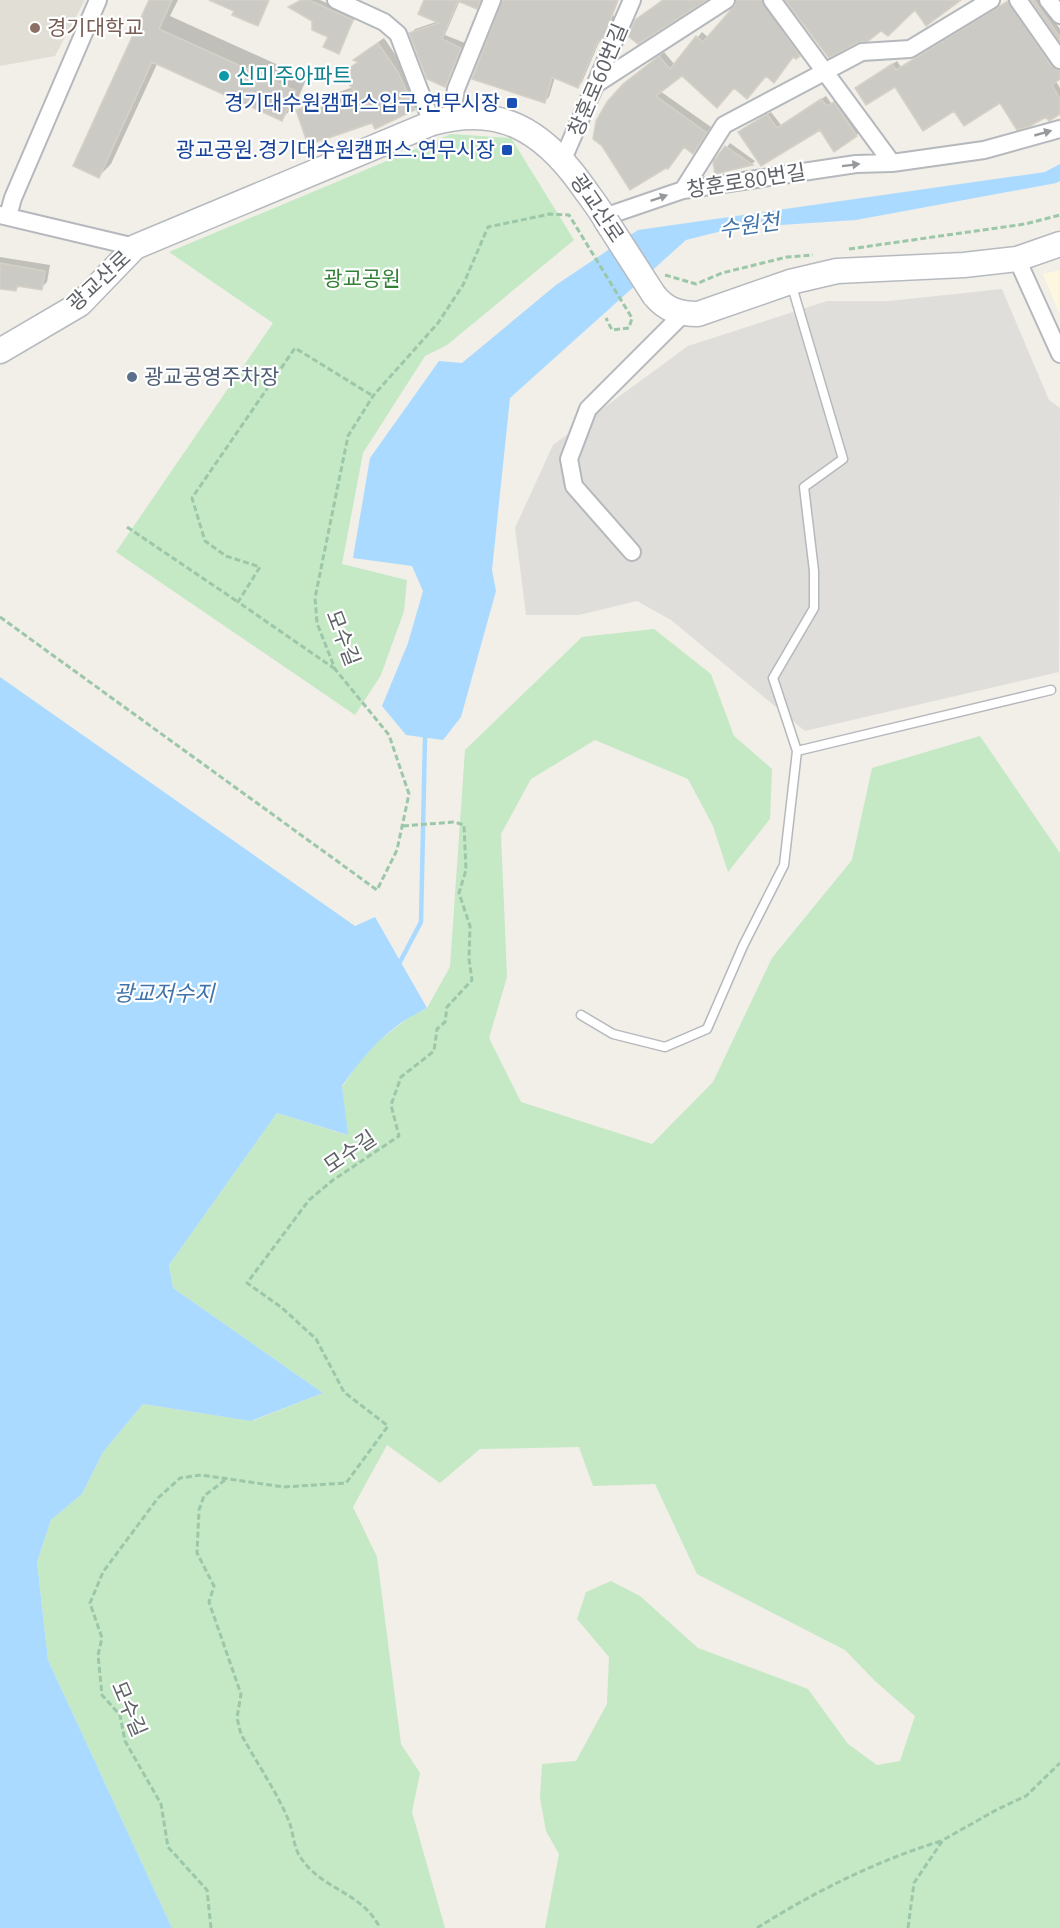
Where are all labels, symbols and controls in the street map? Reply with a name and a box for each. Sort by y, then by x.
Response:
place label: 경기대학교 [47,15,144,39]
street label: 창훈로60번길 [563,20,632,140]
marker: 경기대학교 [28,21,42,35]
place label: 신미주아파트 [236,63,352,87]
marker: 신미주아파트 [217,69,231,83]
place label: 경기대수원캠퍼스입구.연무시장 [224,90,500,114]
marker: 경기대수원캠퍼스입구.연무시장 [505,96,519,110]
one-way arrow [1034,128,1052,137]
place label: 광교공원.경기대수원캠퍼스.연무시장 [176,137,495,161]
marker: 광교공원.경기대수원캠퍼스.연무시장 [500,143,514,157]
street label: 창훈로80번길 [685,159,807,201]
one-way arrow [842,161,861,170]
street label: 광교산로 [566,169,629,246]
one-way arrow [651,192,669,202]
water label: 수원천 [717,208,783,241]
street label: 광교산로 [62,245,135,315]
park label: 광교공원 [323,266,401,290]
place label: 광교공영주차장 [144,364,279,388]
marker: 광교공영주차장 [125,370,139,384]
street label: 모수길 [322,606,366,669]
water label: 광교저수지 [113,980,216,1005]
street label: 모수길 [319,1125,380,1177]
street label: 모수길 [108,1677,152,1740]

